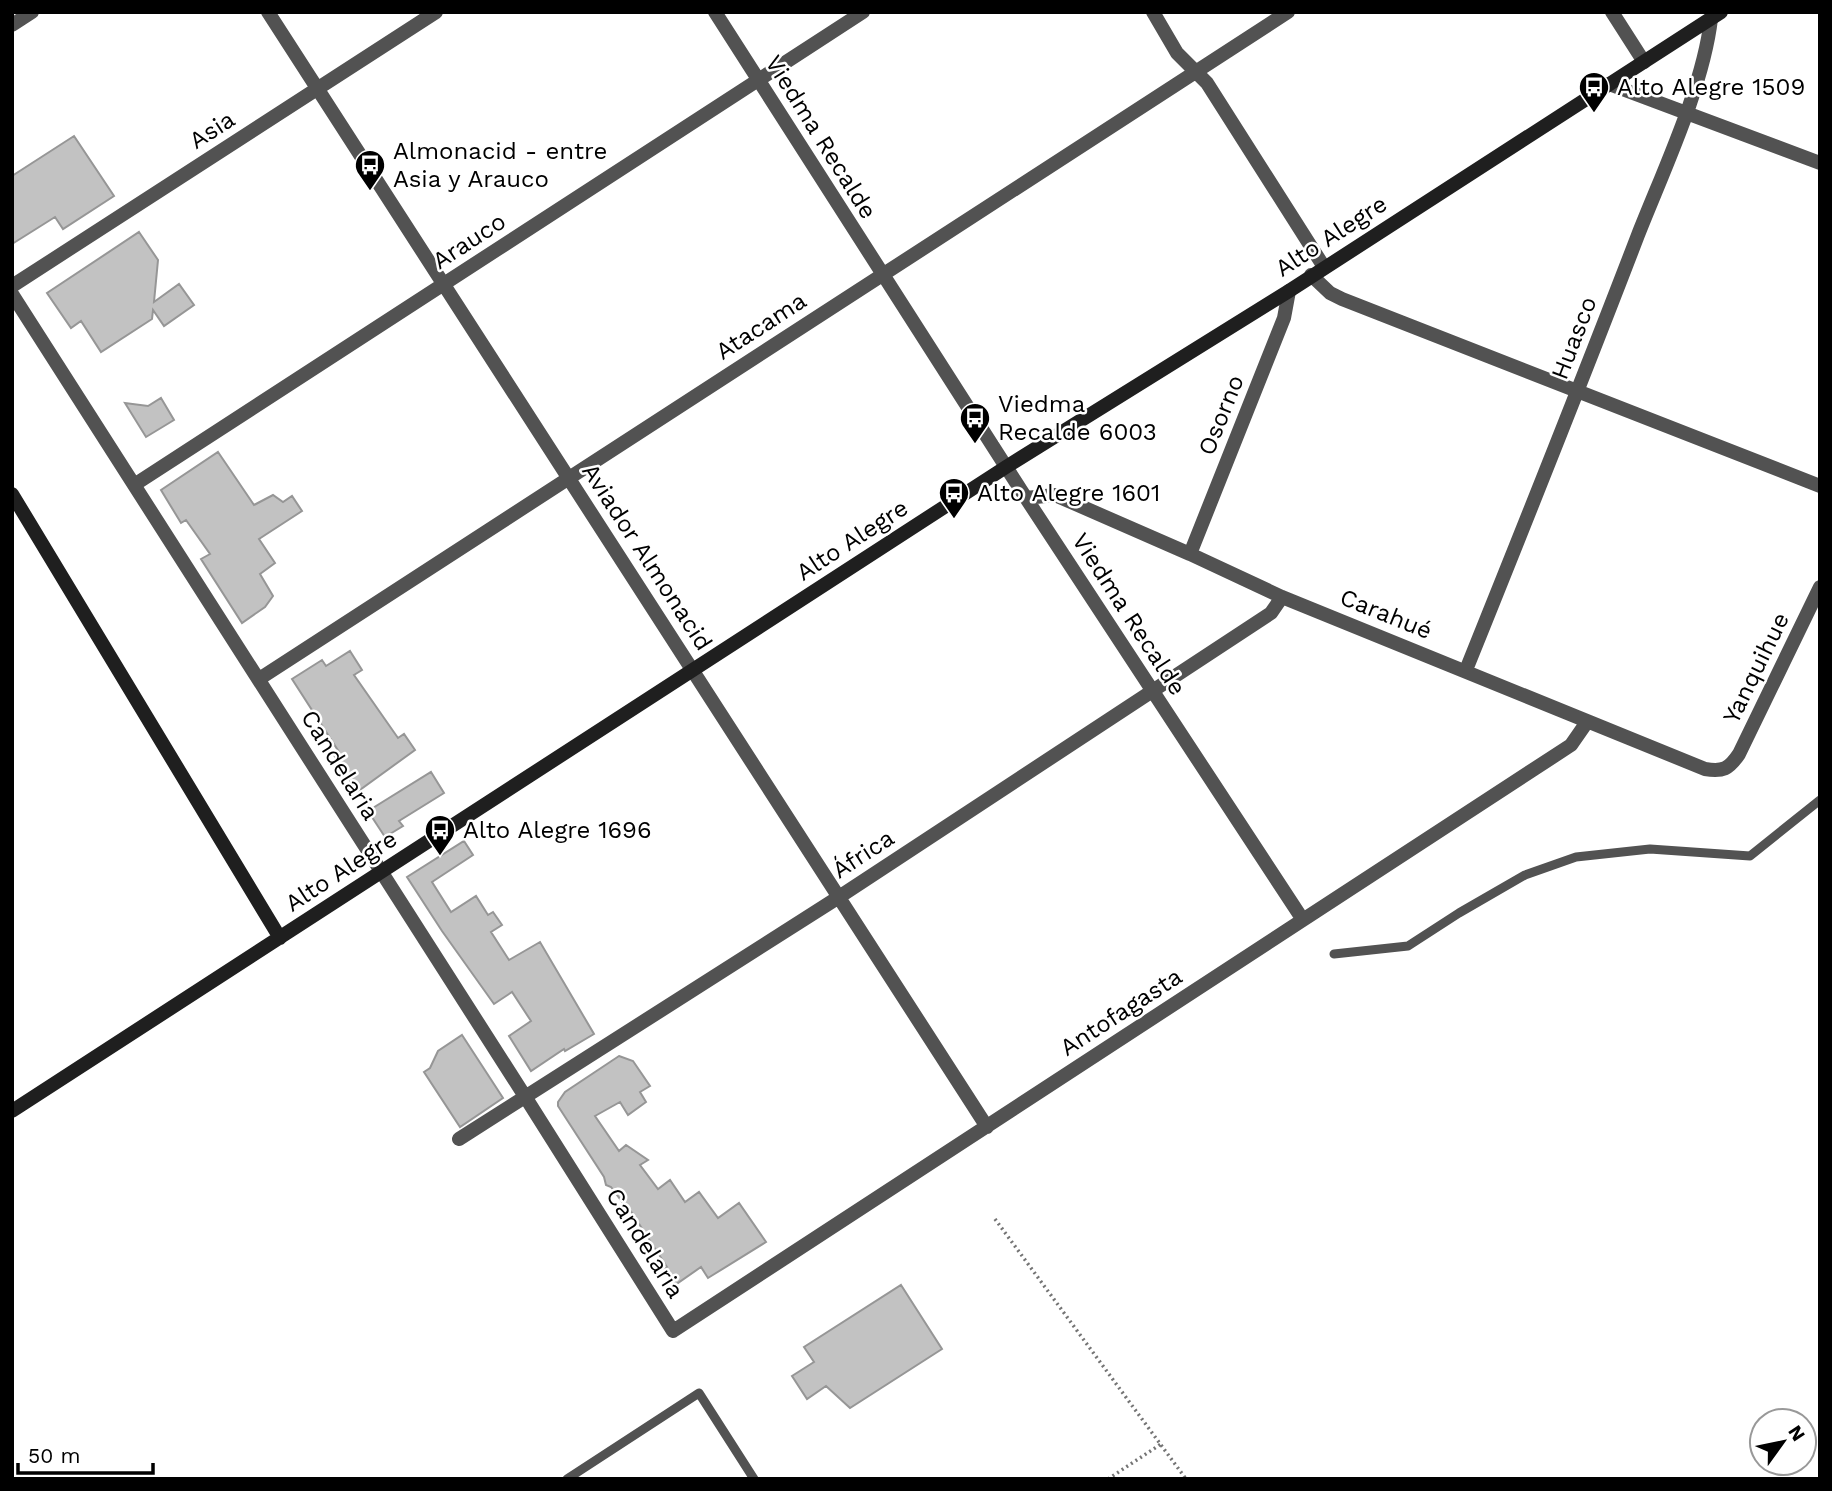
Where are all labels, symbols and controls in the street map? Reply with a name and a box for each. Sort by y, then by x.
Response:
street label: Viedma Recalde [759,50,883,224]
bus stop icon: Alto Alegre 1509 [1577,70,1611,114]
place label: Alto Alegre 1509 [1617,73,1805,101]
street label: Asia [184,105,240,155]
place label: Almonacid - entre Asia y Arauco [393,137,607,193]
bus stop icon: Almonacid - entre Asia y Arauco [353,148,387,192]
street label: Alto Alegre [1270,190,1392,282]
street label: Arauco [427,207,511,275]
street label: Atacama [711,286,811,366]
street label: Huasco [1545,293,1603,383]
street label: Osorno [1192,371,1250,459]
place label: Viedma Recalde 6003 [998,390,1157,446]
bus stop icon: Viedma Recalde 6003 [958,401,992,445]
street label: Aviador Almonacid [576,458,718,656]
bus stop icon: Alto Alegre 1601 [937,476,971,520]
place label: Alto Alegre 1601 [977,479,1160,507]
street label: Alto Alegre [791,494,913,586]
street label: Viedma Recalde [1066,528,1192,700]
street label: Carahué [1336,583,1436,645]
street label: Yanquihue [1717,608,1795,728]
street label: Candelaria [295,705,385,825]
bus stop icon: Alto Alegre 1696 [423,813,457,857]
place label: Alto Alegre 1696 [463,816,652,844]
street label: África [827,824,899,884]
street label: Alto Alegre [280,825,402,917]
street label: Antofagasta [1055,962,1187,1062]
street label: Candelaria [600,1183,690,1303]
north arrow [1748,1407,1818,1477]
text: N [1783,1421,1810,1445]
scale bar [18,1432,152,1476]
text: 50 m [28,1443,80,1468]

